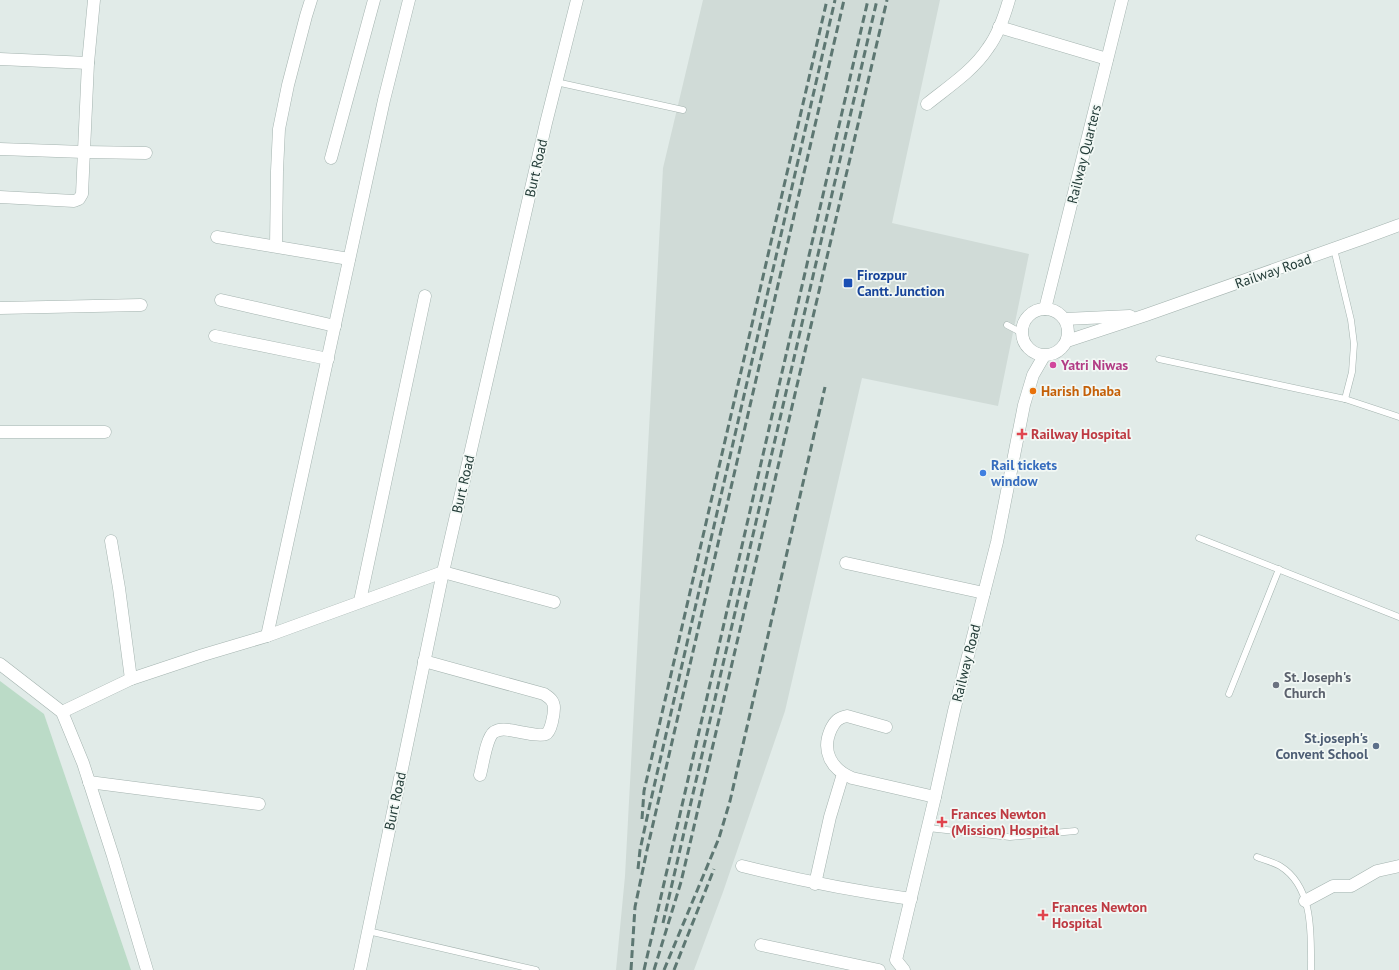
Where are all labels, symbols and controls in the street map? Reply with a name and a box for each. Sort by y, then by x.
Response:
street label: Railway Quarters [1063,102,1105,205]
street label: Burt Road [521,137,551,199]
street label: Railway Road [1232,250,1314,292]
place label: Firozpur Cantt. Junction [857,266,945,300]
marker: Firozpur Cantt. Junction [842,277,854,289]
place label: Yatri Niwas [1060,356,1128,374]
marker: Yatri Niwas [1048,360,1058,370]
place label: Harish Dhaba [1041,382,1121,400]
marker: Harish Dhaba [1028,386,1038,396]
place label: Railway Hospital [1031,425,1132,443]
marker: Railway Hospital [1016,428,1028,440]
street label: Burt Road [448,453,478,515]
place label: Rail tickets window [990,456,1057,490]
marker: Rail tickets window [978,468,988,478]
street label: Railway Road [948,622,984,704]
place label: St. Joseph's Church [1284,668,1351,702]
marker: St. Joseph's Church [1271,680,1281,690]
place label: St.joseph's Convent School [1276,729,1369,763]
marker: St.joseph's Convent School [1371,741,1381,751]
street label: Burt Road [380,770,410,832]
place label: Frances Newton (Mission) Hospital [951,805,1060,839]
marker: Frances Newton (Mission) Hospital [936,816,948,828]
place label: Frances Newton Hospital [1052,898,1147,932]
marker: Frances Newton Hospital [1037,909,1049,921]

